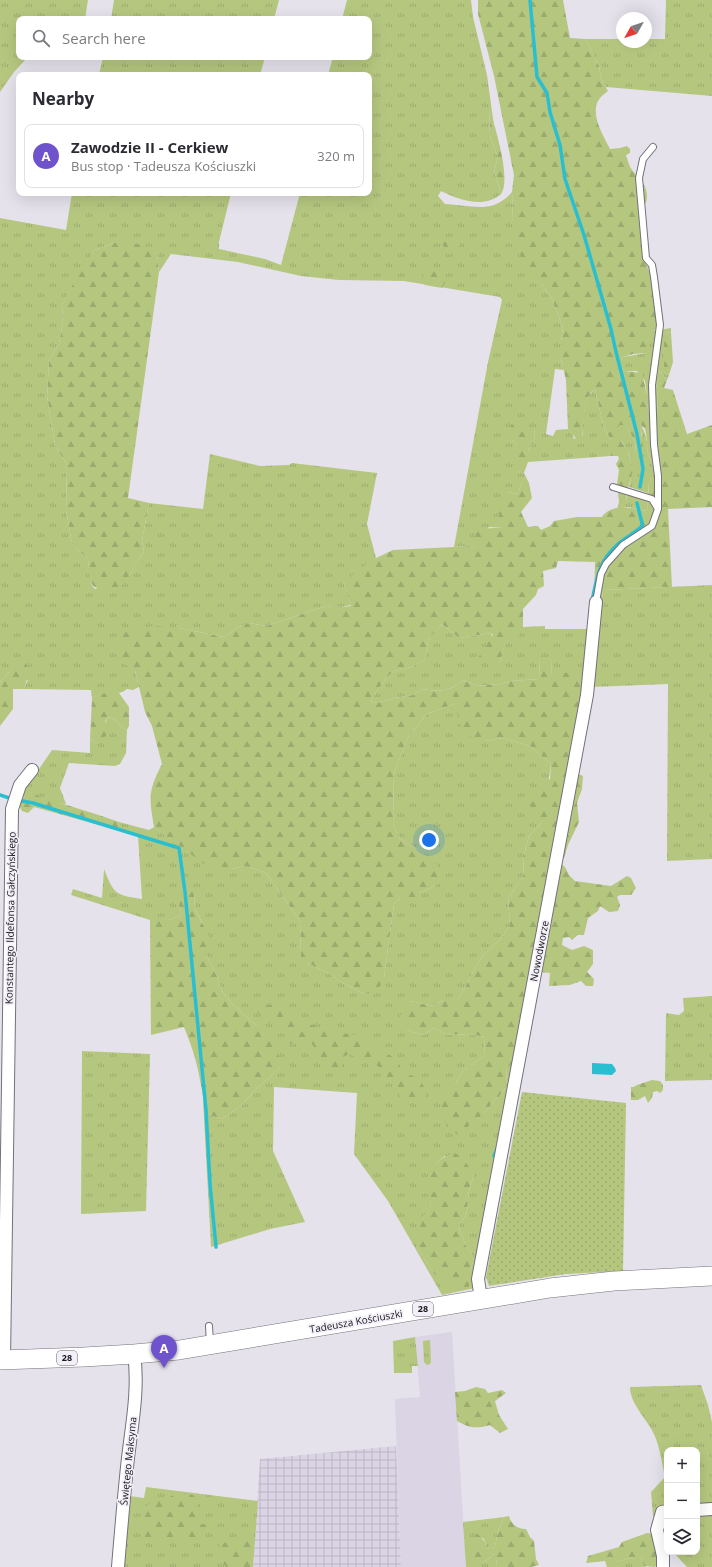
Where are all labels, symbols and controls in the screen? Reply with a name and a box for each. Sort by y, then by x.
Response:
north arrow [616,12,652,48]
search box [16,16,372,60]
icon: search [30,27,52,49]
text: Search here [62,28,146,48]
text: Nearby [32,87,94,110]
text: Zawodzie II - Cerkiew [71,137,228,157]
text: A [42,147,50,165]
text: 320 m [317,147,355,165]
text: Bus stop · Tadeusza Kościuszki [71,157,256,175]
your location [419,830,439,850]
street label: Konstantego Ildefonsa Gałczyńskiego [1,832,19,1004]
street label: Nowodworze [526,919,552,983]
road number: 28 [413,1302,433,1316]
street label: Tadeusza Kościuszki [308,1306,404,1336]
pin: A [151,1335,177,1368]
road number: 28 [57,1351,77,1365]
street label: Świętego Maksyma [116,1416,140,1506]
map controls [664,1447,700,1555]
button: + [664,1447,700,1483]
button: − [664,1483,700,1519]
button: layers [664,1519,700,1555]

